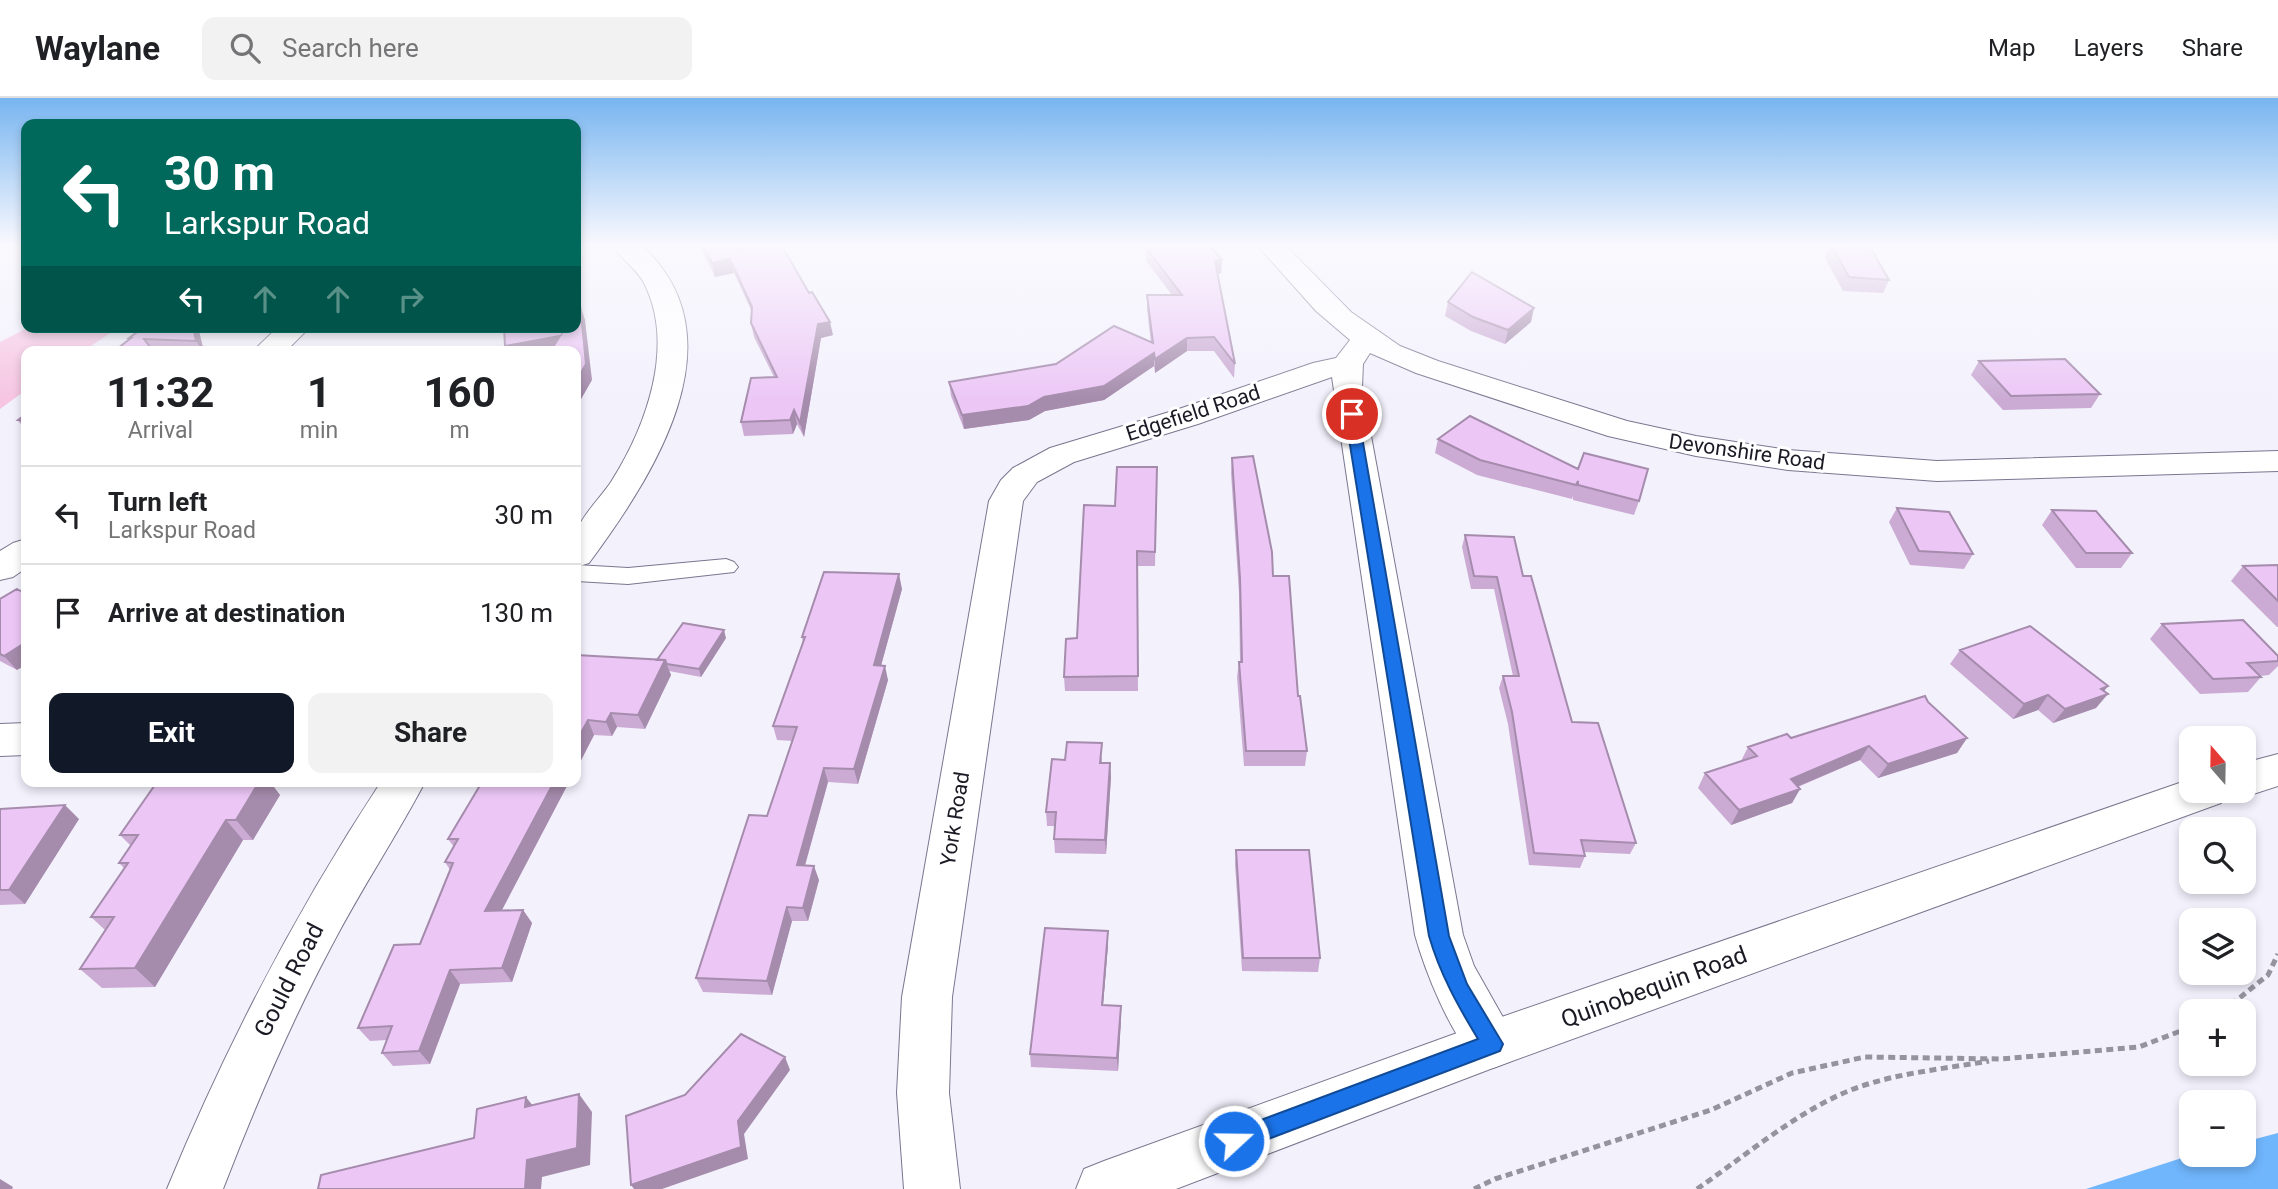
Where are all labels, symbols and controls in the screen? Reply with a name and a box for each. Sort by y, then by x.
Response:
search box [202,17,692,80]
text: Waylane [35,29,160,68]
icon: search [226,29,264,67]
text: Search here [282,33,419,63]
text: Map [1988,34,2036,62]
text: Layers [2074,34,2144,62]
text: Share [2182,34,2243,62]
text: 30 m [164,145,275,202]
icon: left [49,147,140,238]
text: Larkspur Road [164,204,370,242]
icon: left [173,280,211,318]
icon: ahead [246,280,284,318]
icon: ahead [319,280,357,318]
icon: right [392,280,430,318]
text: 11:32 [106,368,214,417]
text: 1 [307,368,331,417]
text: 160 [423,368,496,417]
street label: Edgefield Road [1123,380,1263,446]
pin [1322,384,1382,444]
icon: arrive [1333,395,1371,433]
text: Arrival [128,417,193,444]
text: min [300,417,338,444]
text: m [450,417,470,444]
street label: Devonshire Road [1667,429,1827,475]
text: Turn left [108,487,207,517]
icon: left [49,496,87,534]
text: 30 m [495,500,553,530]
text: Larkspur Road [108,517,256,544]
icon: arrive [49,594,87,632]
text: Arrive at destination [108,598,345,628]
text: 130 m [480,598,553,628]
button: Exit [49,693,294,773]
button: Share [308,693,553,773]
north arrow [2179,726,2256,803]
map controls [2179,726,2256,1167]
street label: York Road [936,770,974,868]
button: search [2179,817,2256,894]
button: layers [2179,908,2256,985]
street label: Gould Road [248,919,330,1041]
street label: Quinobequin Road [1557,940,1751,1034]
button: + [2179,999,2256,1076]
button: − [2179,1090,2256,1167]
position arrow [1197,1104,1271,1178]

